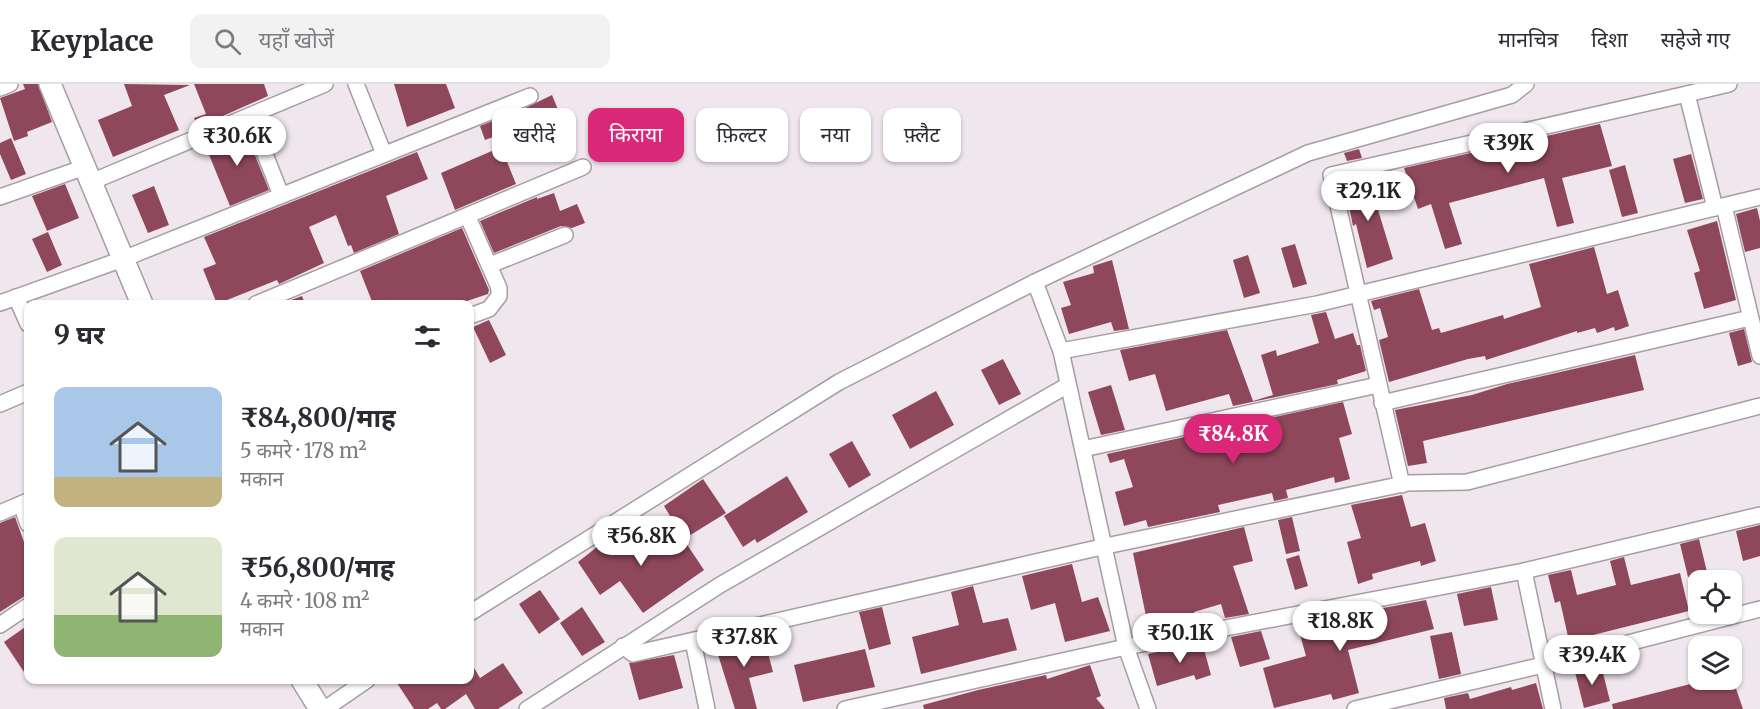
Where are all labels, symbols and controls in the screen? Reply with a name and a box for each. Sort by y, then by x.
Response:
search box [190,14,610,68]
text: Keyplace [30,23,154,59]
icon: search [211,25,244,58]
text: यहाँ खोजें [259,26,334,54]
text: मानचित्र [1498,26,1558,53]
text: दिशा [1591,26,1628,53]
text: सहेजे गए [1661,26,1730,53]
chip: खरीदें [492,108,576,162]
chip: किराया [588,108,684,162]
chip: फ़िल्टर [696,108,788,162]
chip: नया [800,108,871,162]
chip: फ़्लैट [883,108,961,162]
pin: ₹30.6K [188,116,286,167]
text: ₹30.6K [202,123,272,148]
pin: ₹39K [1472,123,1544,174]
text: ₹39K [1482,130,1534,155]
pin: ₹29.1K [1319,171,1417,222]
text: ₹29.1K [1335,178,1401,203]
text: 9 घर [54,318,105,351]
icon: filters [411,320,444,353]
text: ₹84,800/माह [240,401,396,434]
icon: home [102,411,174,483]
pin: ₹84.8K [1184,414,1282,465]
text: ₹84.8K [1198,421,1268,446]
text: 5 कमरे · 178 m² [240,438,367,463]
text: मकान [240,466,284,491]
pin: ₹56.8K [592,516,690,567]
text: ₹56.8K [606,523,676,548]
text: ₹56,800/माह [240,551,394,584]
icon: home [102,561,174,633]
map controls [1688,570,1742,690]
button: locate [1688,570,1742,624]
text: 4 कमरे · 108 m² [240,588,369,613]
pin: ₹18.8K [1291,601,1389,652]
text: ₹18.8K [1306,608,1374,633]
pin: ₹50.1K [1131,613,1229,664]
text: मकान [240,616,284,641]
pin: ₹37.8K [695,617,793,668]
text: ₹50.1K [1147,620,1214,645]
text: ₹37.8K [711,624,777,649]
pin: ₹39.4K [1543,635,1641,686]
button: layers [1688,636,1742,690]
text: ₹39.4K [1558,642,1626,667]

